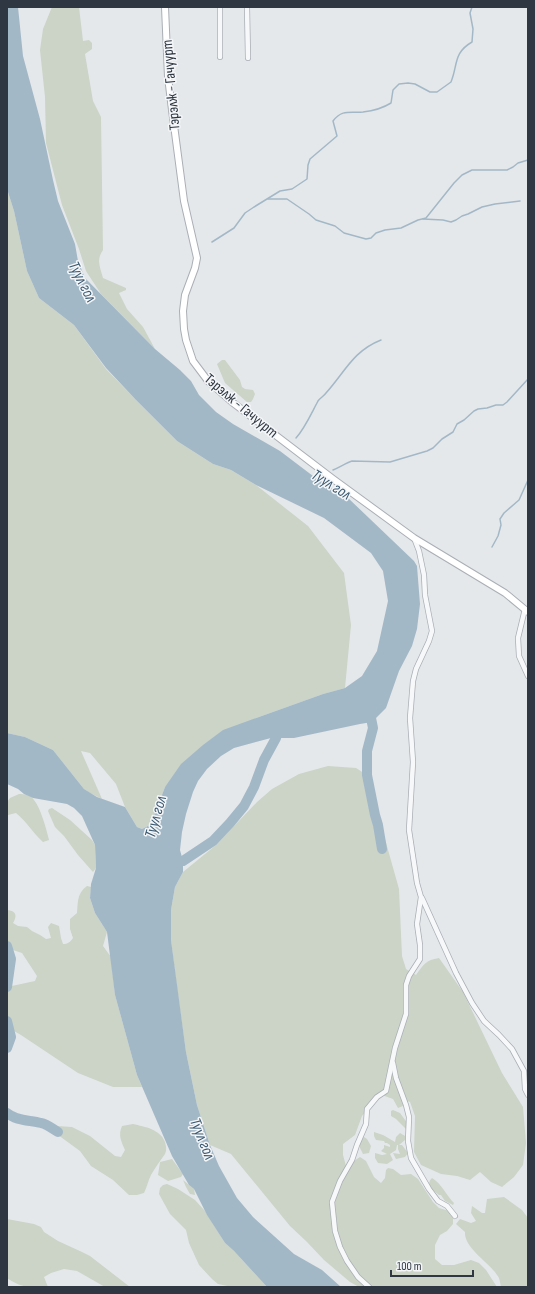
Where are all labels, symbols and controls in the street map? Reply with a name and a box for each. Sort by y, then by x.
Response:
street label: Тэрэлж - Гачуурт [158,39,184,131]
water label: Туул гол [64,259,100,306]
street label: Тэрэлж - Гачуурт [200,370,282,442]
water label: Туул гол [308,466,355,505]
water label: Туул гол [141,793,171,840]
water label: Туул гол [185,1115,219,1163]
scale bar [391,1252,473,1278]
text: 100 m [397,1259,422,1274]

